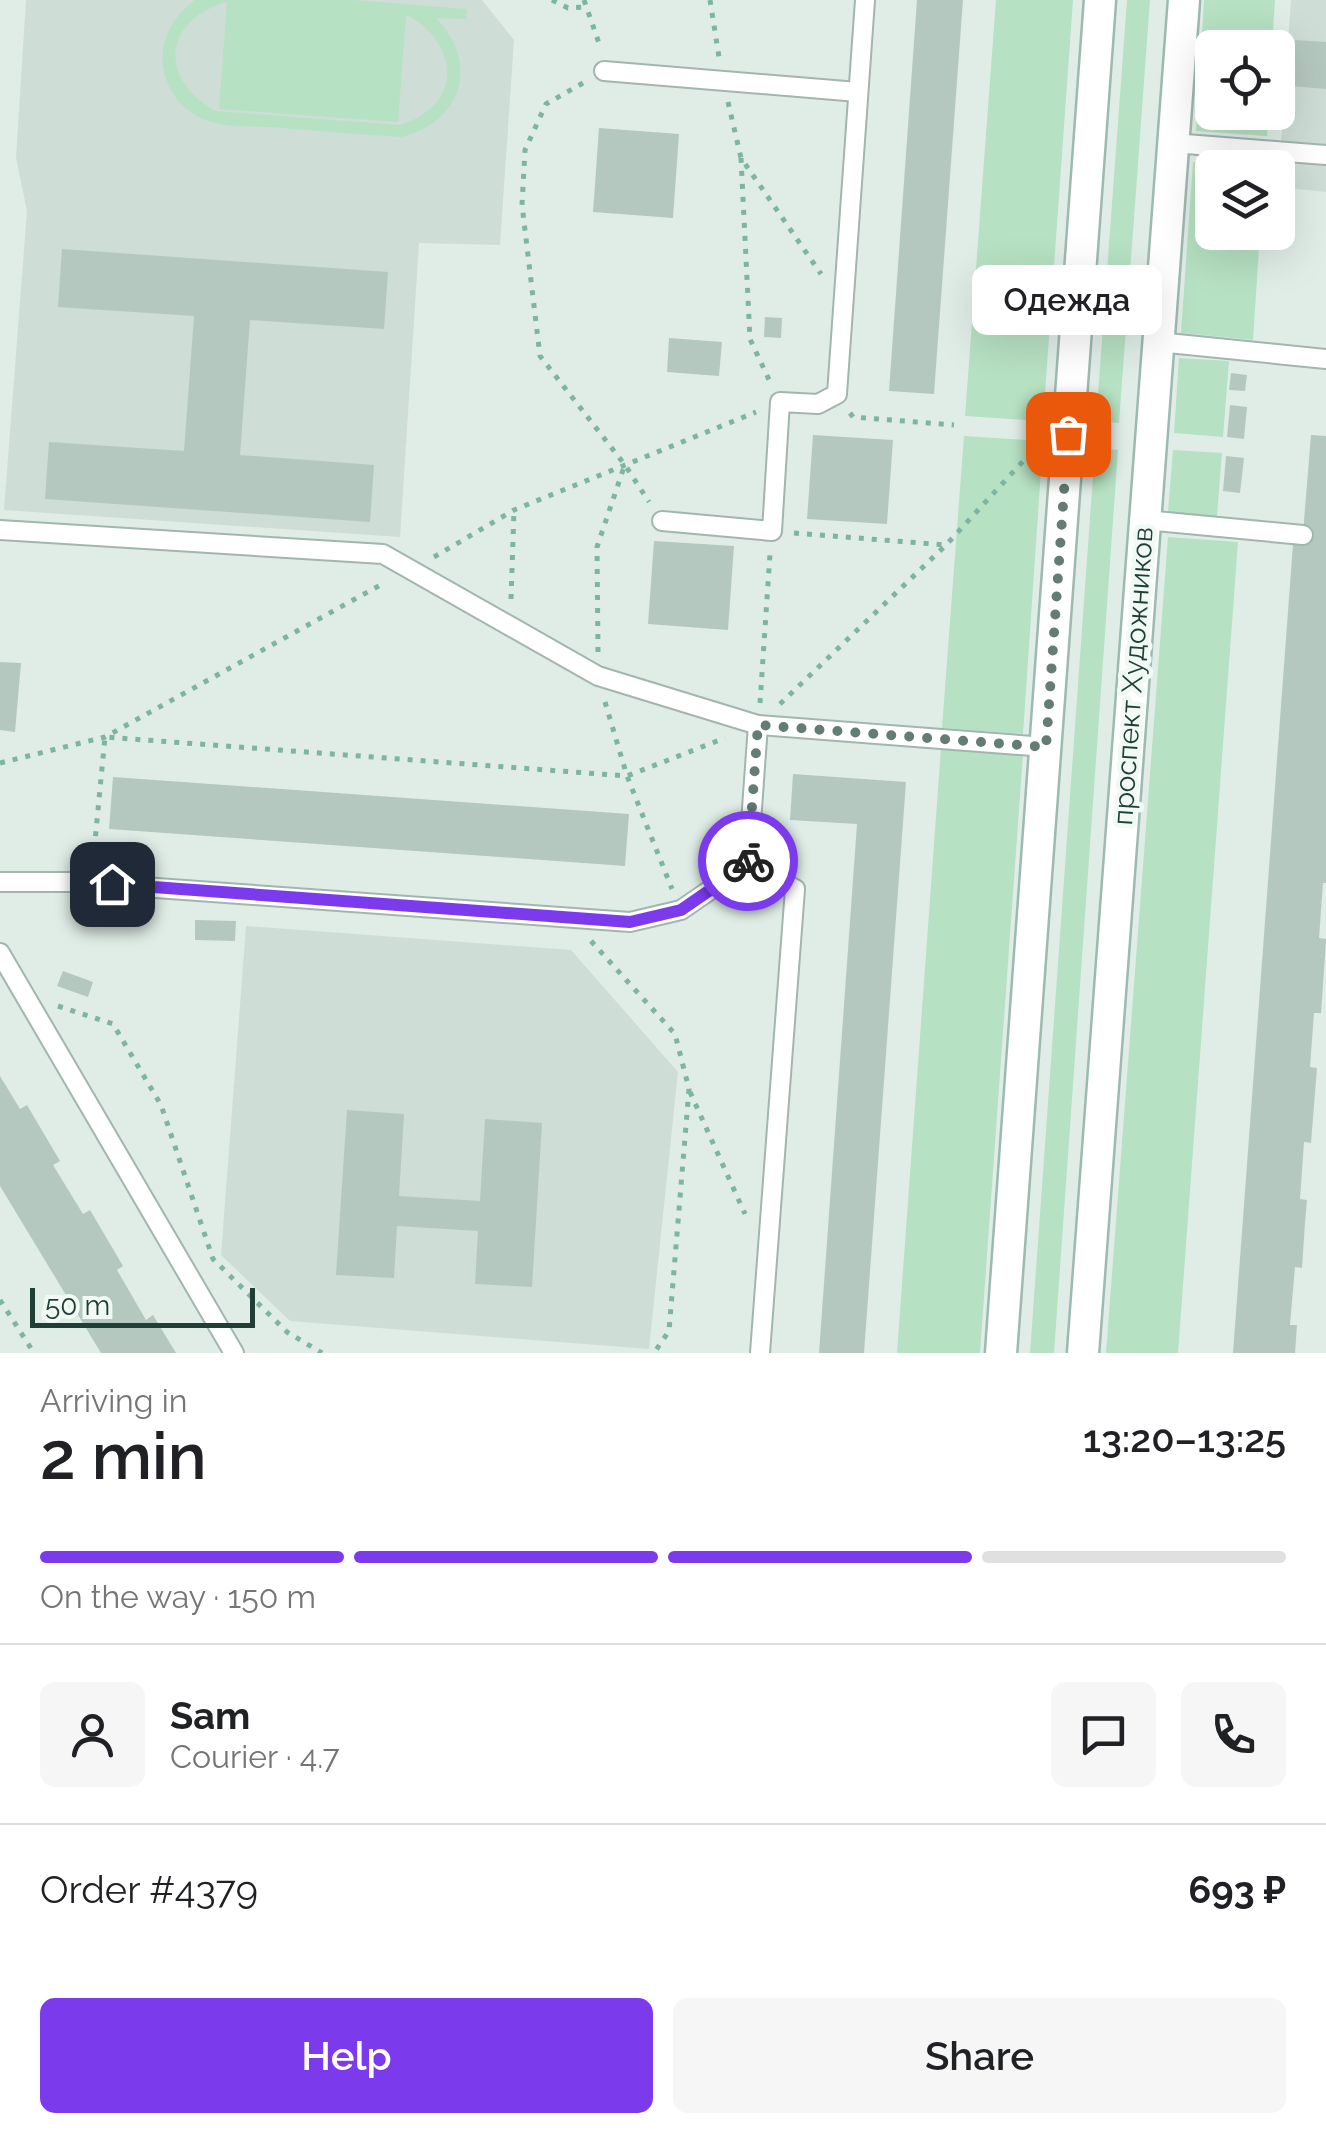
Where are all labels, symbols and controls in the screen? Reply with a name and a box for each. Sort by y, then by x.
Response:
map controls [1195,30,1295,250]
button: locate [1195,30,1295,130]
button: layers [1195,150,1295,250]
callout: Одежда [973,264,1163,334]
text: Одежда [1004,281,1130,318]
pin [1026,392,1111,477]
icon: bag [1041,407,1096,462]
street label: проспект Художников [1106,526,1160,826]
courier [698,811,798,911]
icon: bike [721,834,776,889]
pin [70,842,155,927]
icon: home [85,857,140,912]
scale bar [30,1283,255,1328]
text: 50 m [45,1289,110,1322]
text: Arriving in [40,1382,187,1419]
text: 13:20–13:25 [1083,1416,1286,1461]
text: 2 min [40,1418,207,1494]
text: On the way · 150 m [40,1578,316,1615]
button: person [40,1682,145,1787]
button: chat [1051,1682,1156,1787]
button: phone [1181,1682,1286,1787]
text: Sam [170,1693,250,1738]
text: Courier · 4.7 [170,1738,340,1775]
text: Order #4379 [40,1867,258,1912]
text: 693 ₽ [1188,1867,1286,1912]
button: Help [40,1998,653,2113]
button: Share [673,1998,1286,2113]

